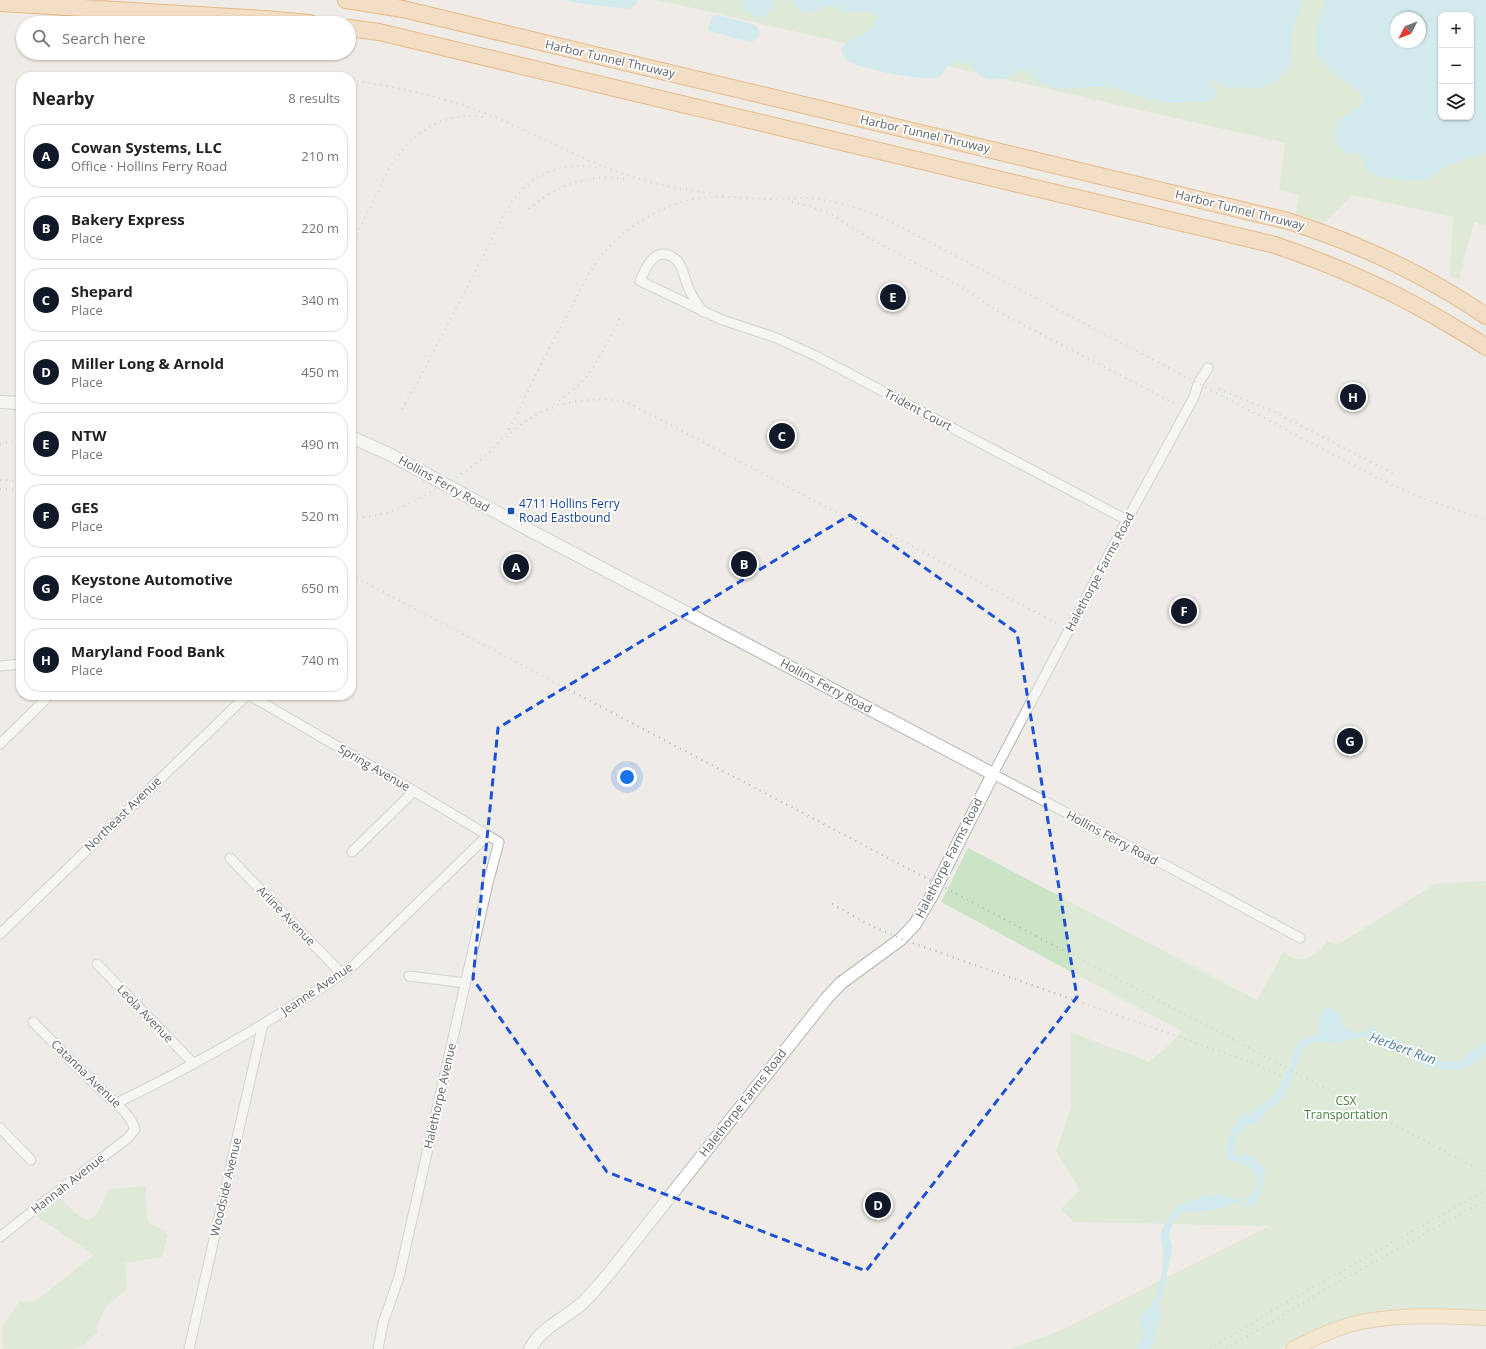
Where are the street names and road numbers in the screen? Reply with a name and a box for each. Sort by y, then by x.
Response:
street label: Harbor Tunnel Thruway [544,35,678,82]
street label: Harbor Tunnel Thruway [859,110,993,157]
street label: Harbor Tunnel Thruway [1174,185,1308,234]
street label: Trident Court [881,385,955,435]
street label: Hollins Ferry Road [396,451,493,516]
street label: Halethorpe Farms Road [1061,509,1138,634]
street label: Hollins Ferry Road [777,654,875,717]
street label: Spring Avenue [335,740,414,795]
street label: Northeast Avenue [80,772,165,855]
street label: Halethorpe Farms Road [911,795,986,921]
street label: Hollins Ferry Road [1063,806,1161,869]
street label: Arline Avenue [253,882,320,950]
street label: Jeanne Avenue [277,958,356,1019]
street label: Leola Avenue [113,981,178,1047]
street label: Catanna Avenue [48,1036,125,1112]
street label: Halethorpe Avenue [419,1041,460,1150]
street label: Halethorpe Farms Road [695,1045,790,1160]
street label: Woodside Avenue [206,1136,245,1238]
street label: Hannah Avenue [27,1149,108,1218]

